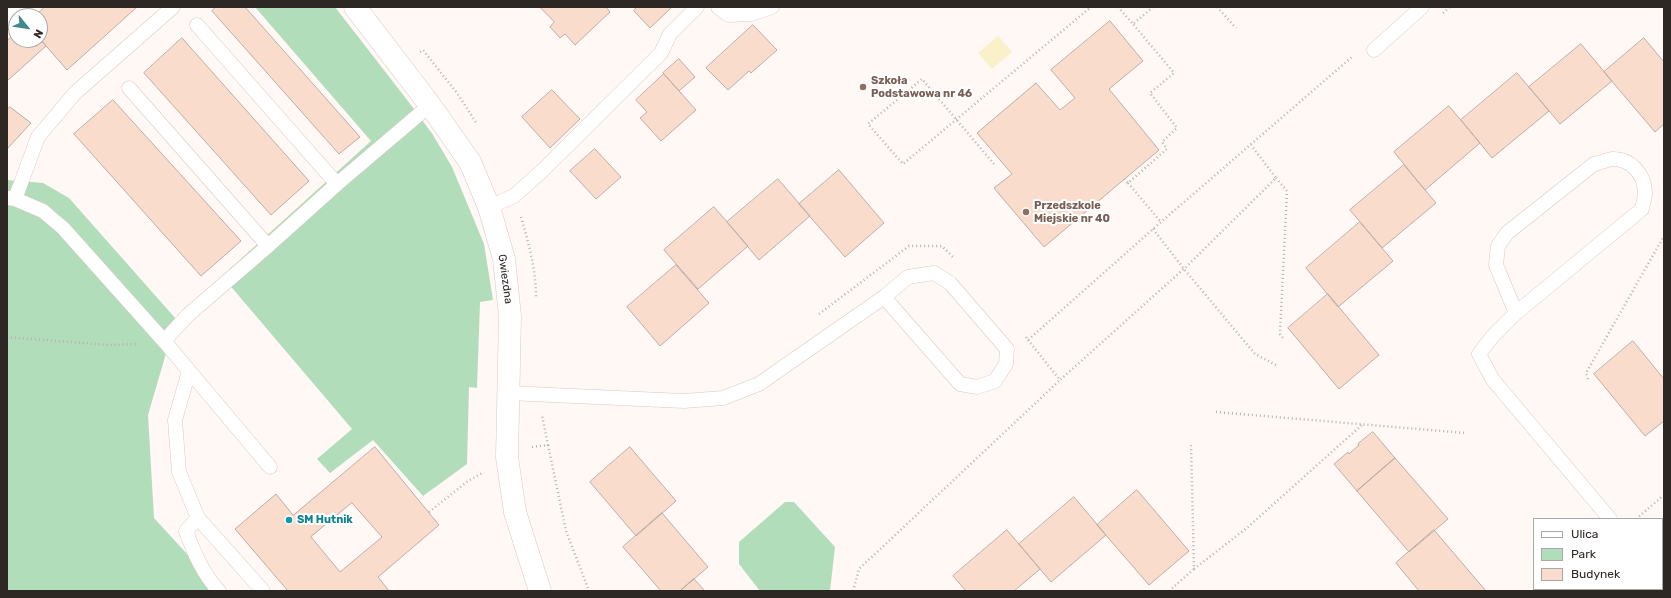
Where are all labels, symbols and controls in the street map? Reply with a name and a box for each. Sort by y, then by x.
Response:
north arrow [8,8,48,48]
text: N [30,27,46,40]
place label: Szkoła Podstawowa nr 46 [871,74,972,100]
marker: Szkoła Podstawowa nr 46 [858,82,868,92]
place label: Przedszkole Miejskie nr 40 [1034,199,1110,225]
marker: Przedszkole Miejskie nr 40 [1021,207,1031,217]
street label: Gwiezdna [495,253,515,305]
place label: SM Hutnik [297,513,353,527]
marker: SM Hutnik [284,515,294,525]
legend [1533,518,1663,590]
text: Ulica [1571,527,1598,541]
text: Park [1571,547,1596,561]
text: Budynek [1571,567,1620,581]

